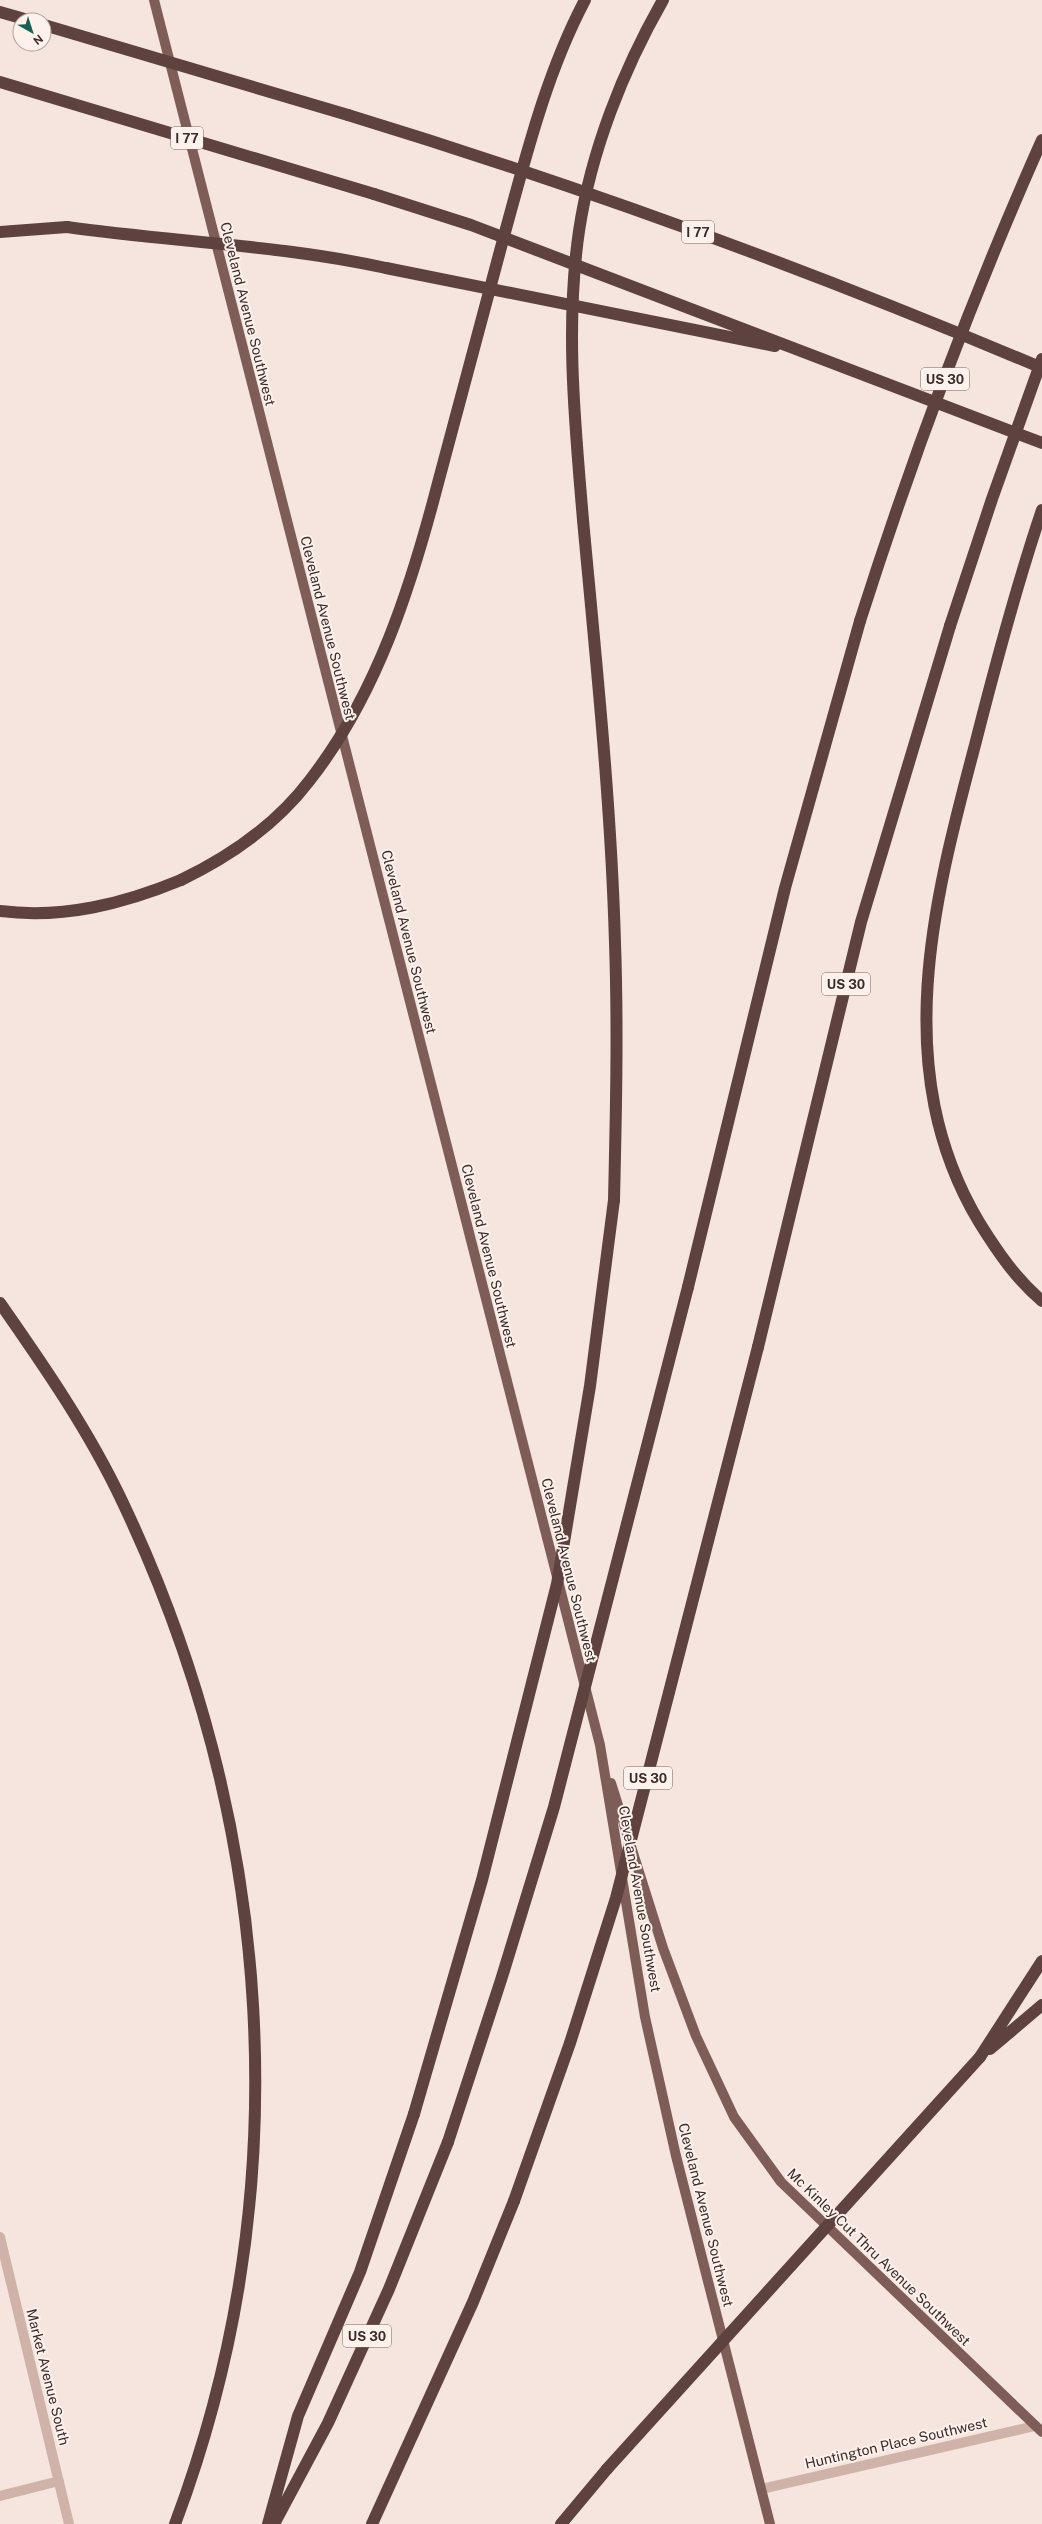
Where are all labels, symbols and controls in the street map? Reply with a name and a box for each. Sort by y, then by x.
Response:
north arrow [12,12,52,52]
text: N [31,32,45,47]
road number: I 77 [171,127,203,149]
street label: Cleveland Avenue Southwest [217,220,279,408]
road number: I 77 [682,221,714,243]
road number: US 30 [921,368,969,390]
street label: Cleveland Avenue Southwest [297,534,359,722]
street label: Cleveland Avenue Southwest [378,848,440,1036]
road number: US 30 [822,973,870,995]
street label: Cleveland Avenue Southwest [458,1162,520,1350]
street label: Cleveland Avenue Southwest [538,1476,600,1664]
road number: US 30 [624,1767,672,1789]
street label: Cleveland Avenue Southwest [616,1805,664,1993]
street label: Cleveland Avenue Southwest [675,2121,737,2309]
street label: Mc Kinley Cut Thru Avenue Southwest [784,2165,974,2349]
street label: Market Avenue South [23,2307,73,2447]
road number: US 30 [343,2325,391,2347]
street label: Huntington Place Southwest [803,2414,989,2472]

